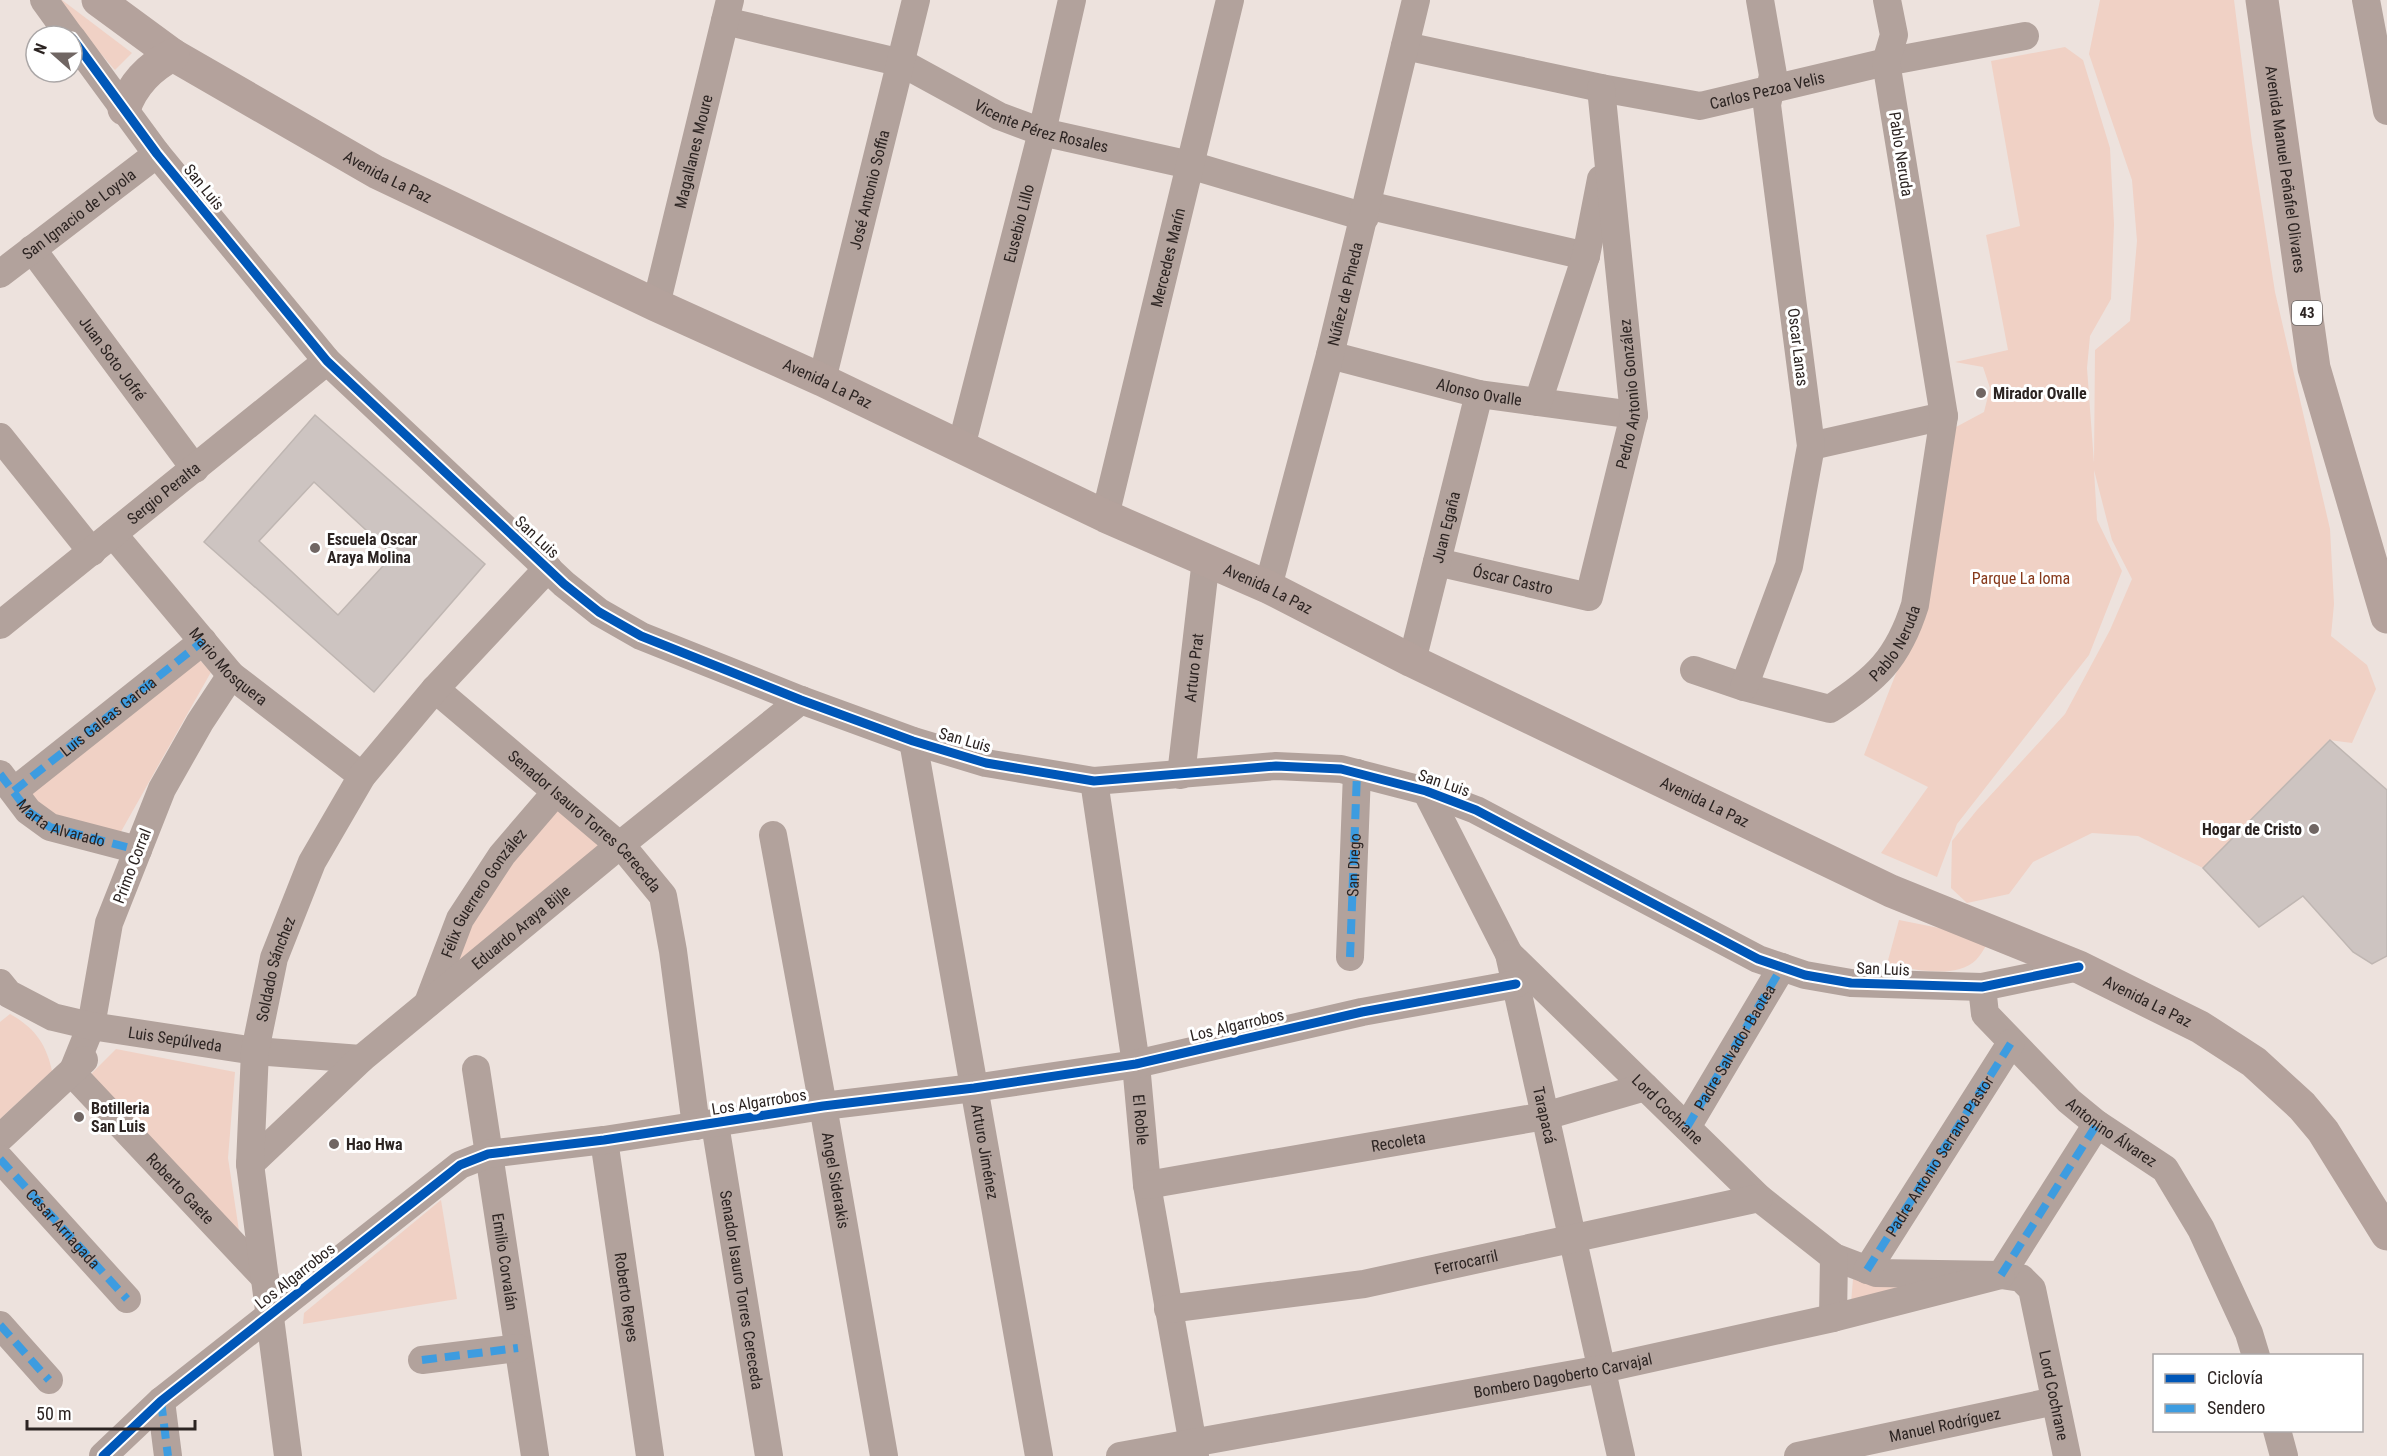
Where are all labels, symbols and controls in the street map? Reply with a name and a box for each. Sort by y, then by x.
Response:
north arrow [24,24,84,84]
text: N [30,41,51,57]
street label: Avenida Manuel Peñafiel Olivares [2262,64,2310,274]
street label: Carlos Pezoa Velis [1708,67,1826,113]
street label: Magallanes Moure [670,93,716,210]
street label: Vicente Pérez Rosales [971,95,1110,156]
street label: Pablo Neruda [1885,110,1917,198]
street label: José Antonio Soffia [845,128,893,252]
street label: Avenida La Paz [341,146,435,207]
street label: San Luis [180,160,228,214]
street label: San Ignacio de Loyola [18,164,139,263]
street label: Eusebio Lillo [999,182,1038,265]
street label: Mercedes Marín [1146,206,1189,309]
street label: Núñez de Pineda [1323,240,1367,348]
road number: 43 [2292,301,2322,325]
street label: Oscar Lanas [1784,307,1812,387]
street label: Juan Soto Jofré [75,312,150,404]
street label: Pedro Antonio González [1612,318,1644,471]
street label: Avenida La Paz [780,354,875,412]
street label: Alonso Ovalle [1435,374,1523,409]
place label: Mirador Ovalle [1993,384,2087,403]
marker: Mirador Ovalle [1974,386,1988,400]
street label: Sergio Peralta [123,458,204,528]
street label: Juan Egaña [1427,489,1464,565]
street label: San Luis [511,512,563,562]
place label: Escuela Oscar Araya Molina [327,530,417,567]
marker: Escuela Oscar Araya Molina [308,541,322,555]
street label: Avenida La Paz [1221,559,1316,618]
street label: Óscar Castro [1471,560,1555,598]
park label: Parque La loma [1972,569,2070,588]
street label: Pablo Neruda [1865,603,1924,685]
street label: Mario Mosquera [186,623,271,709]
street label: Arturo Prat [1180,632,1207,703]
street label: Luis Galeas García [56,673,160,760]
street label: San Luis [937,724,993,756]
street label: Senador Isauro Torres Cereceda [505,746,665,896]
street label: San Luis [1416,765,1472,801]
street label: Avenida La Paz [1657,772,1752,831]
street label: Marta Alvarado [13,795,107,851]
place label: Hogar de Cristo [2202,820,2302,839]
marker: Hogar de Cristo [2307,822,2321,836]
street label: Félix Guerrero González [437,824,530,960]
street label: Primo Corral [109,826,155,906]
street label: San Diego [1343,833,1364,897]
street label: Eduardo Araya Bijle [468,881,574,973]
street label: Soldado Sánchez [252,914,299,1023]
street label: San Luis [1856,959,1910,979]
street label: Avenida La Paz [2100,971,2195,1031]
street label: Padre Salvador Baotea [1690,981,1779,1113]
street label: Los Algarrobos [1188,1005,1286,1045]
street label: Luis Sepúlveda [127,1022,223,1055]
street label: Lord Cochrane [1628,1070,1707,1148]
street label: Padre Antonio Serrano Pastor [1881,1072,1997,1240]
street label: Los Algarrobos [710,1085,808,1119]
street label: Tarapacá [1529,1085,1561,1145]
street label: El Roble [1129,1093,1153,1146]
street label: Antonino Álvarez [2062,1093,2161,1171]
place label: Botilleria San Luis [91,1099,150,1136]
street label: Arturo Jiménez [968,1102,1003,1201]
marker: Botilleria San Luis [72,1110,86,1124]
street label: Recoleta [1370,1127,1427,1155]
street label: Angel Siderakis [818,1131,854,1230]
place label: Hao Hwa [346,1135,403,1154]
marker: Hao Hwa [327,1137,341,1151]
street label: Roberto Gaete [143,1149,218,1228]
street label: César Arriagada [22,1185,104,1273]
street label: Senador Isauro Torres Cereceda [716,1189,768,1391]
street label: Emilio Corvalán [489,1212,522,1312]
street label: Los Algarrobos [251,1239,339,1313]
street label: Ferrocarril [1432,1246,1500,1278]
street label: Roberto Reyes [611,1251,643,1344]
street label: Lord Cochrane [2036,1348,2073,1442]
street label: Bombero Dagoberto Carvajal [1472,1349,1654,1402]
legend [2153,1354,2363,1432]
text: Ciclovía [2207,1367,2263,1388]
scale bar [27,1393,195,1431]
text: Sendero [2207,1397,2265,1418]
text: 50 m [36,1403,71,1424]
street label: Manuel Rodríguez [1887,1403,2002,1446]

